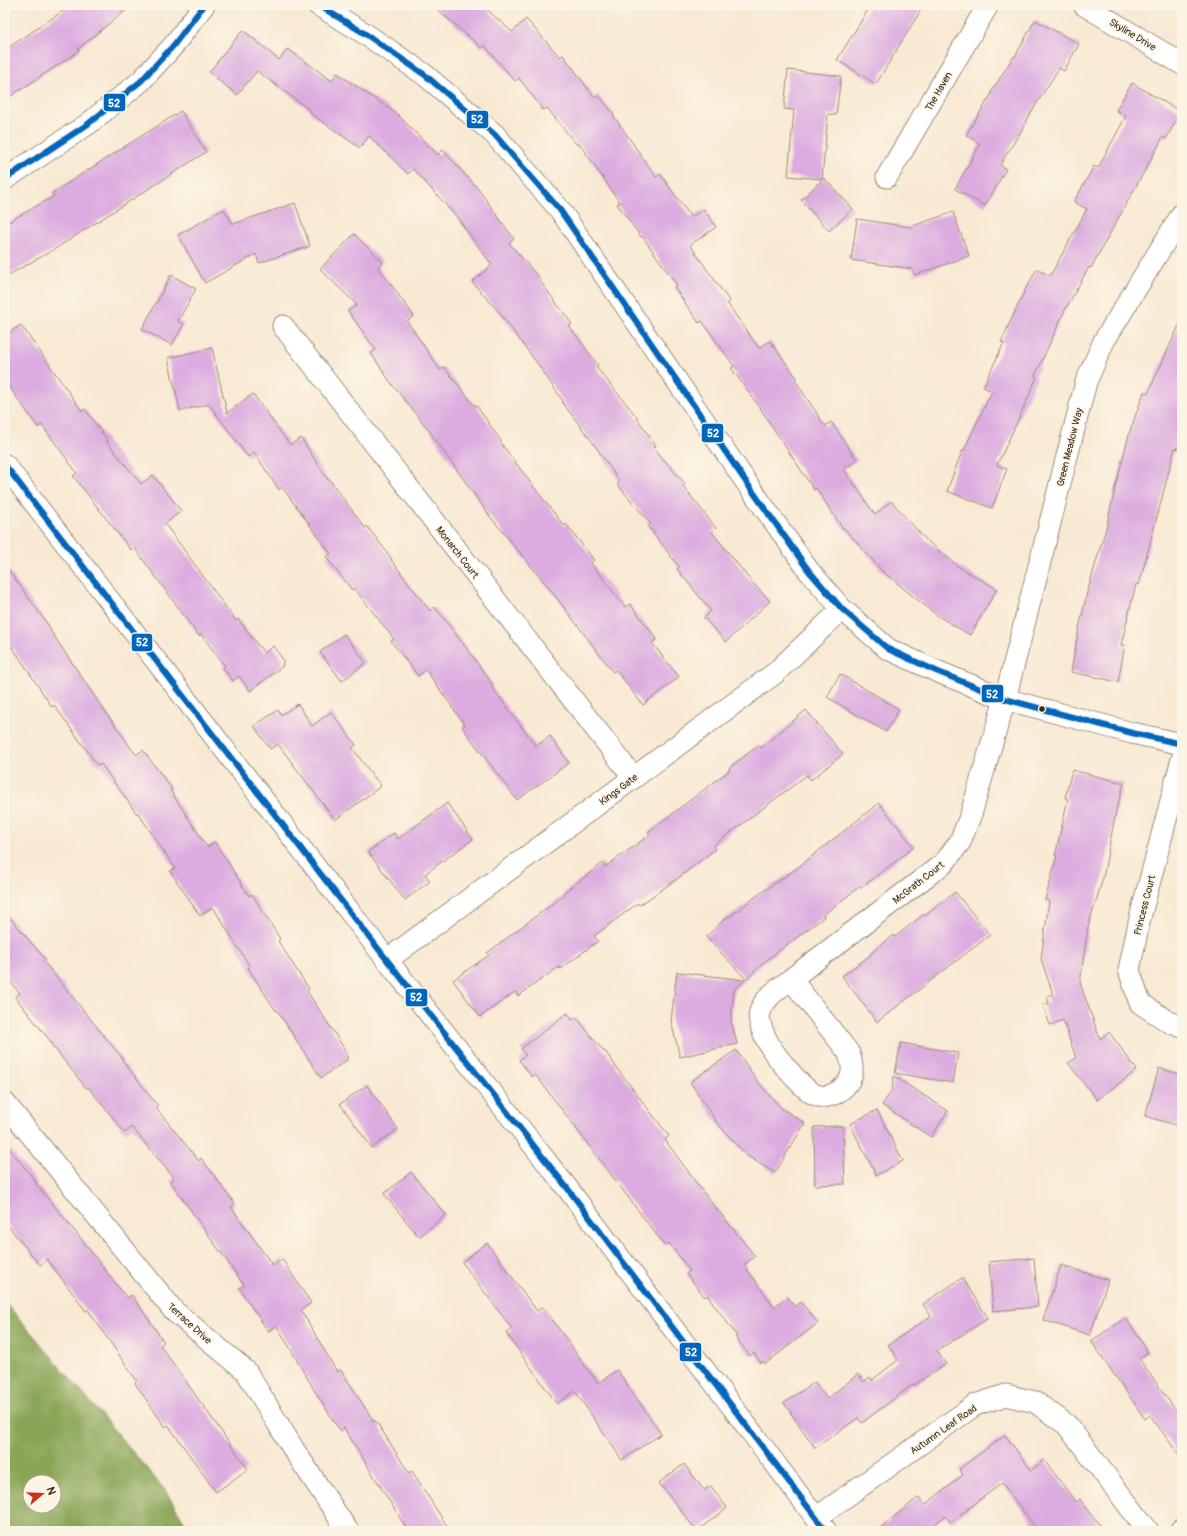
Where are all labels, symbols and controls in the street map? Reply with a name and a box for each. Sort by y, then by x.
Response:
street label: Skyline Drive [1107,16,1158,54]
street label: The Haven [923,69,955,113]
line badge: 52 [103,93,126,112]
text: 52 [108,97,120,110]
line badge: 52 [466,110,489,129]
text: 52 [471,113,483,126]
street label: Green Meadow Way [1054,406,1086,488]
line badge: 52 [701,423,724,443]
text: 52 [707,427,719,440]
street label: Monarch Court [433,524,482,582]
line badge: 52 [131,633,153,652]
text: 52 [136,636,148,649]
line badge: 52 [981,684,1004,703]
text: 52 [986,688,998,701]
unlabelled marker [1037,704,1047,714]
street label: Kings Gate [597,771,640,808]
street label: McGrath Court [891,858,947,907]
street label: Princess Court [1132,873,1158,937]
line badge: 52 [405,988,428,1007]
text: 52 [410,991,422,1004]
street label: Terrace Drive [165,1301,214,1347]
line badge: 52 [679,1342,702,1362]
text: 52 [685,1346,697,1359]
street label: Autumn Leaf Road [908,1402,979,1457]
north arrow [22,1474,62,1514]
text: N [44,1485,59,1497]

